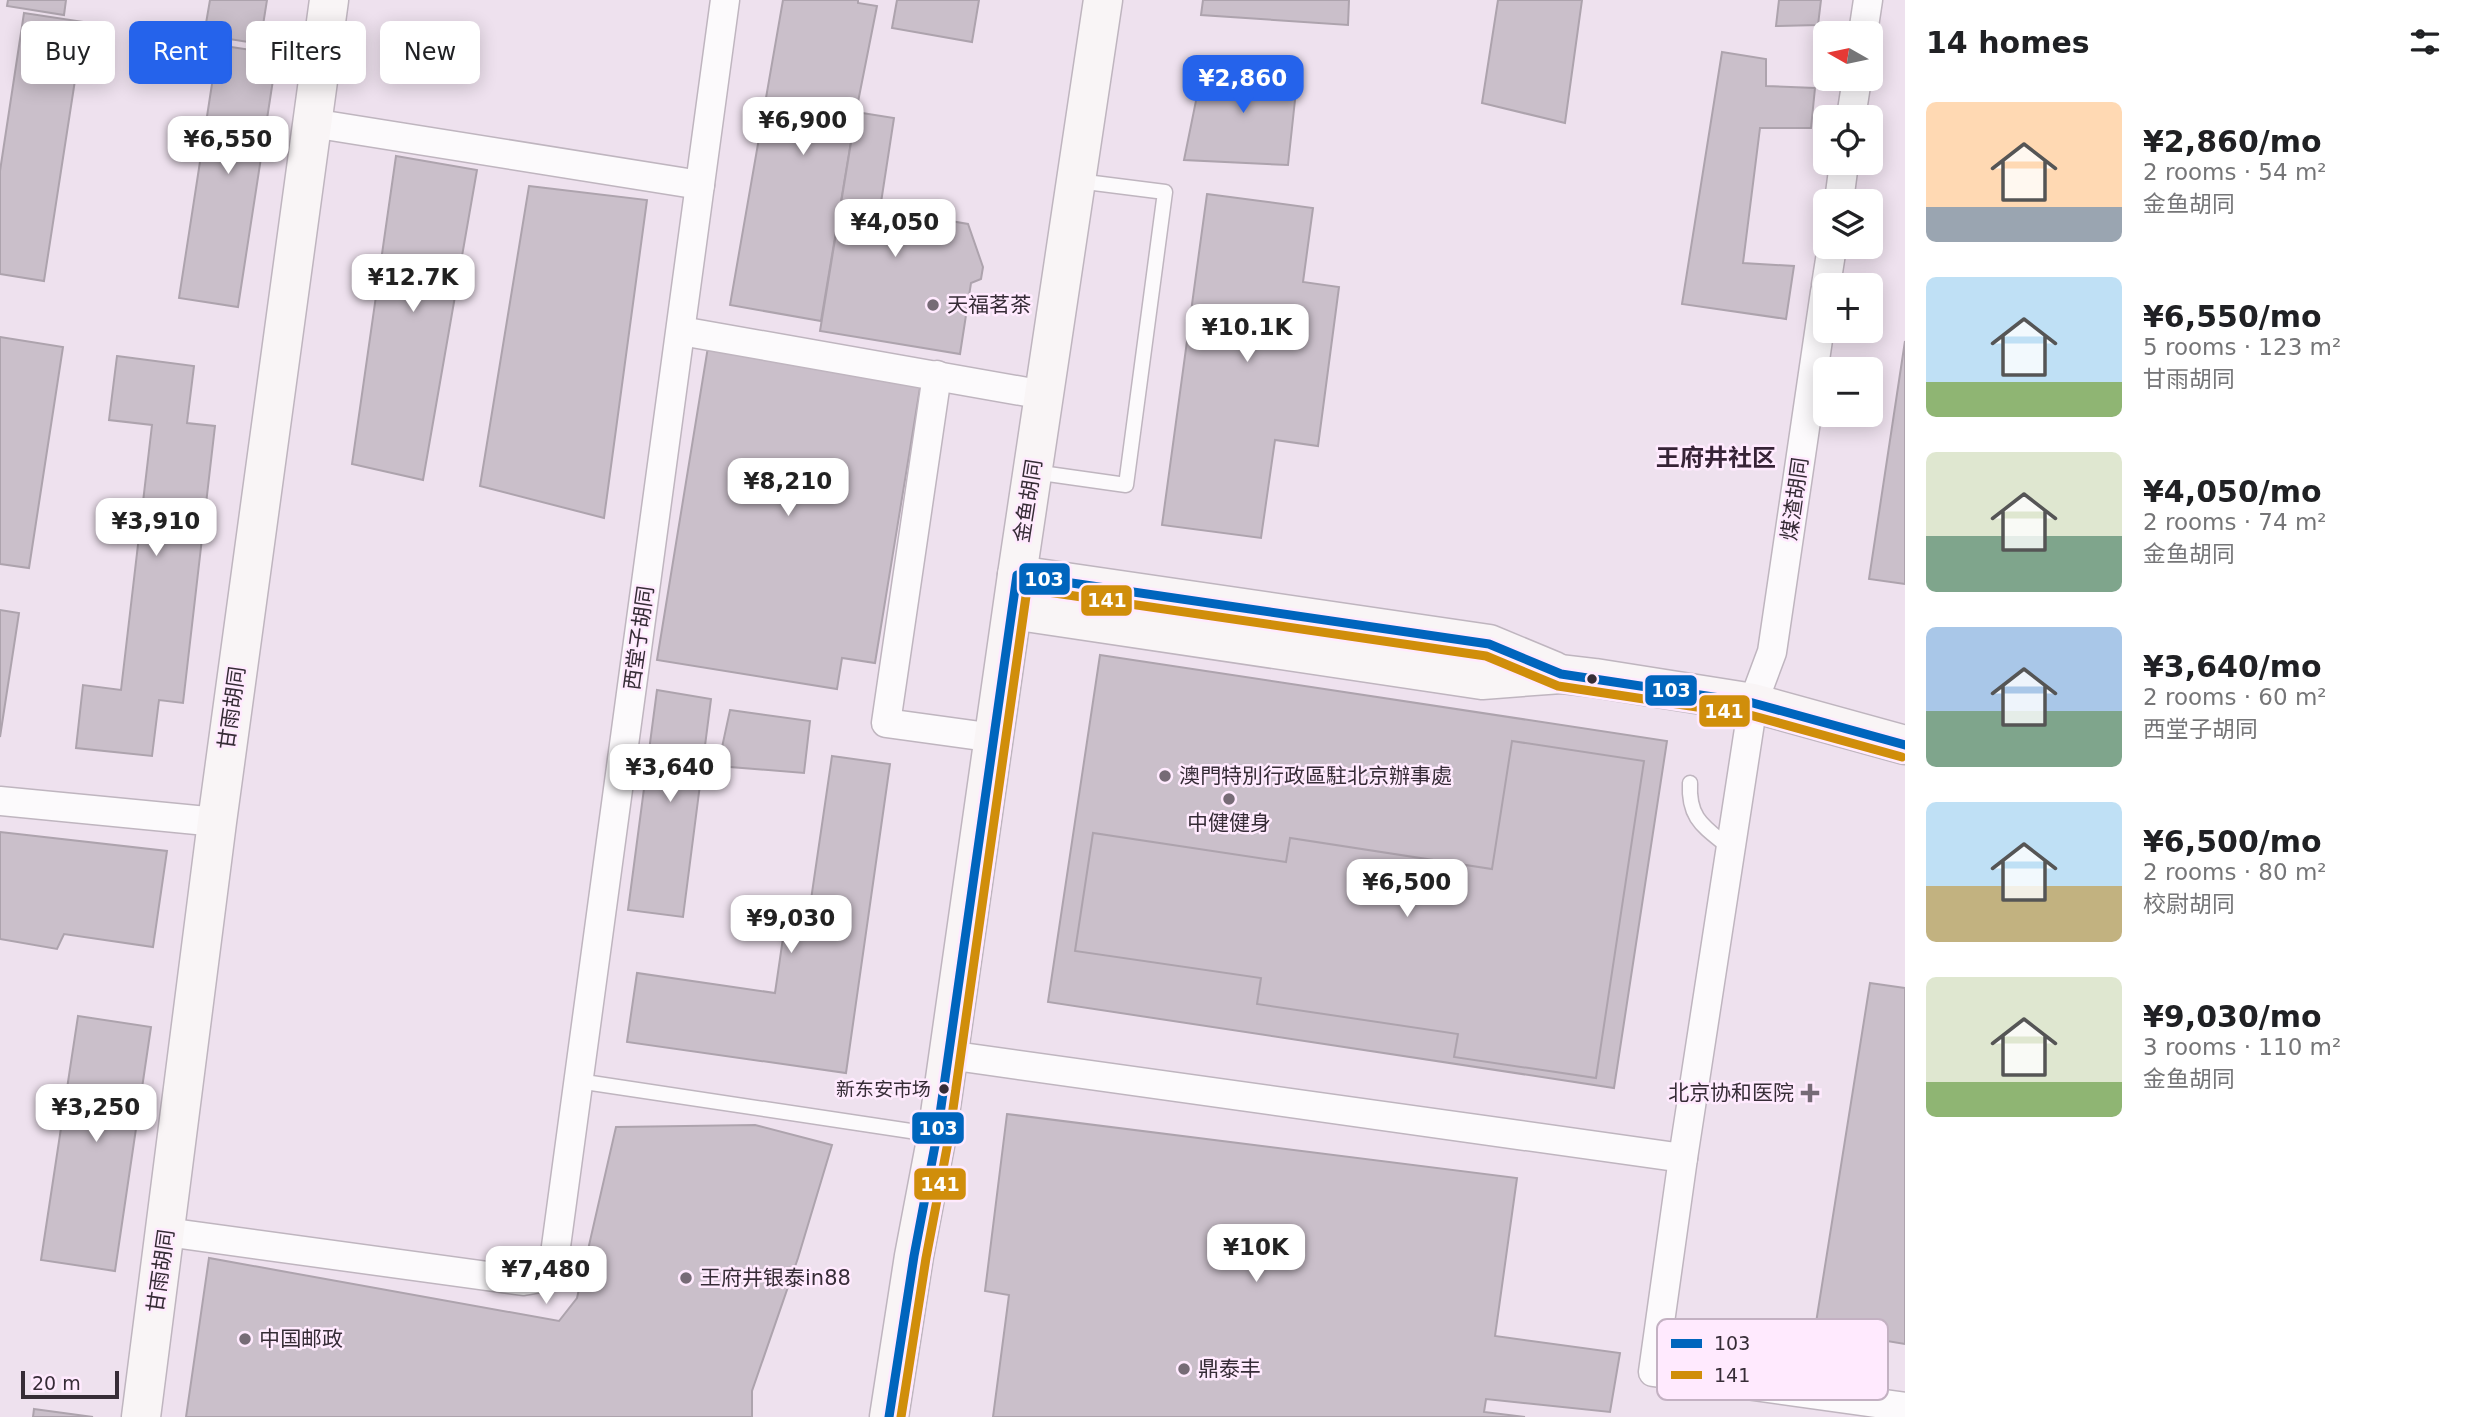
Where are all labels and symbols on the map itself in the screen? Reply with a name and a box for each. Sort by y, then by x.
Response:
north arrow [1813,21,1883,91]
pin: ¥2,860 [1186,55,1300,115]
pin: ¥6,900 [746,97,860,157]
pin: ¥6,550 [171,116,285,176]
pin: ¥4,050 [838,200,952,259]
pin: ¥12.7K [356,254,470,314]
place label: 天福茗茶 [947,293,1031,317]
marker: 天福茗茶 [925,297,941,313]
pin: ¥10.1K [1190,304,1304,364]
district label: 王府井社区 [1656,444,1776,472]
street label: 煤渣胡同 [1777,456,1813,542]
pin: ¥8,210 [731,458,845,518]
street label: 金鱼胡同 [1010,458,1046,544]
pin: ¥3,910 [99,498,213,558]
line badge: 103 [1018,562,1071,596]
text: 103 [1024,568,1064,590]
street label: 西堂子胡同 [620,584,658,692]
line badge: 141 [1080,584,1133,617]
text: 141 [1087,589,1127,611]
street label: 甘雨胡同 [214,665,250,751]
unlabelled marker [1585,672,1599,686]
line badge: 103 [1644,674,1698,707]
text: 103 [1651,679,1691,701]
line badge: 141 [1698,694,1751,728]
text: 141 [1704,700,1744,722]
pin: ¥3,640 [613,744,727,804]
place label: 澳門特別行政區駐北京辦事處 [1179,764,1452,788]
marker: 澳門特別行政區駐北京辦事處 [1157,768,1173,784]
marker: 中健健身 [1221,791,1237,807]
place label: 中健健身 [1187,811,1271,835]
pin: ¥6,500 [1350,860,1464,919]
pin: ¥9,030 [734,895,848,955]
place label: 新东安市场 [836,1078,931,1100]
place label: 北京协和医院 [1668,1081,1794,1105]
marker: 新东安市场 [937,1082,951,1096]
marker: 北京协和医院 [1800,1083,1820,1103]
pin: ¥3,250 [39,1084,153,1144]
line badge: 103 [911,1111,965,1145]
text: 103 [918,1117,958,1139]
line badge: 141 [913,1167,967,1201]
text: 141 [920,1173,960,1195]
pin: ¥10K [1215,1224,1297,1284]
street label: 甘雨胡同 [143,1228,179,1314]
pin: ¥7,480 [489,1246,603,1306]
place label: 王府井银泰in88 [700,1266,851,1290]
marker: 王府井银泰in88 [678,1270,694,1286]
legend [1657,1319,1888,1400]
place label: 中国邮政 [259,1327,343,1351]
marker: 中国邮政 [237,1331,253,1347]
text: 103 [1714,1332,1750,1354]
place label: 鼎泰丰 [1198,1357,1261,1381]
marker: 鼎泰丰 [1176,1361,1192,1377]
text: 141 [1714,1364,1750,1386]
scale bar [21,1368,119,1400]

